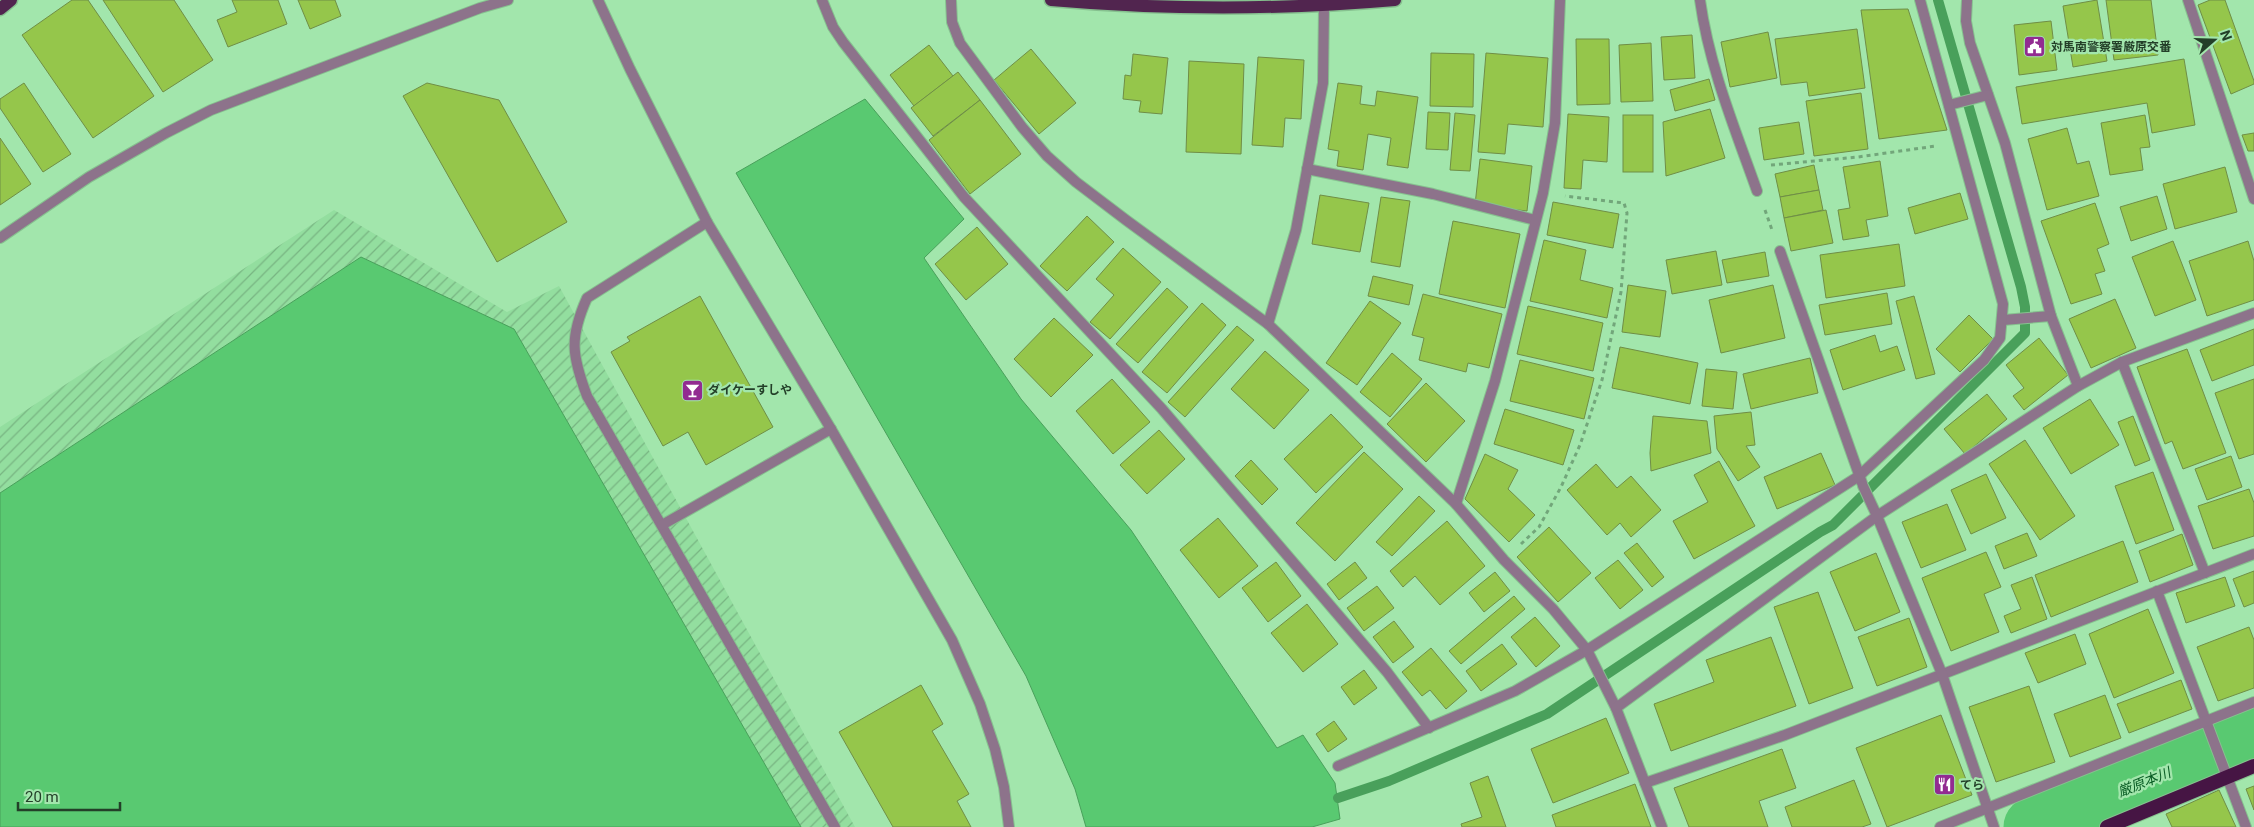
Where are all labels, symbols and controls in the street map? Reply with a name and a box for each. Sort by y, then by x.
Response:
north arrow [2189,15,2239,65]
text: N [2217,28,2235,43]
public building icon: 対馬南警察署厳原交番 [2023,35,2047,59]
place label: 対馬南警察署厳原交番 [2051,40,2172,54]
bar icon: ダイケーすしや [680,378,704,402]
place label: ダイケーすしや [708,383,792,397]
water label: 厳原本川 [2115,763,2175,800]
restaurant icon: てら [1932,773,1956,797]
place label: てら [1960,778,1984,792]
scale bar [18,780,120,812]
text: 20 m [25,788,59,806]

